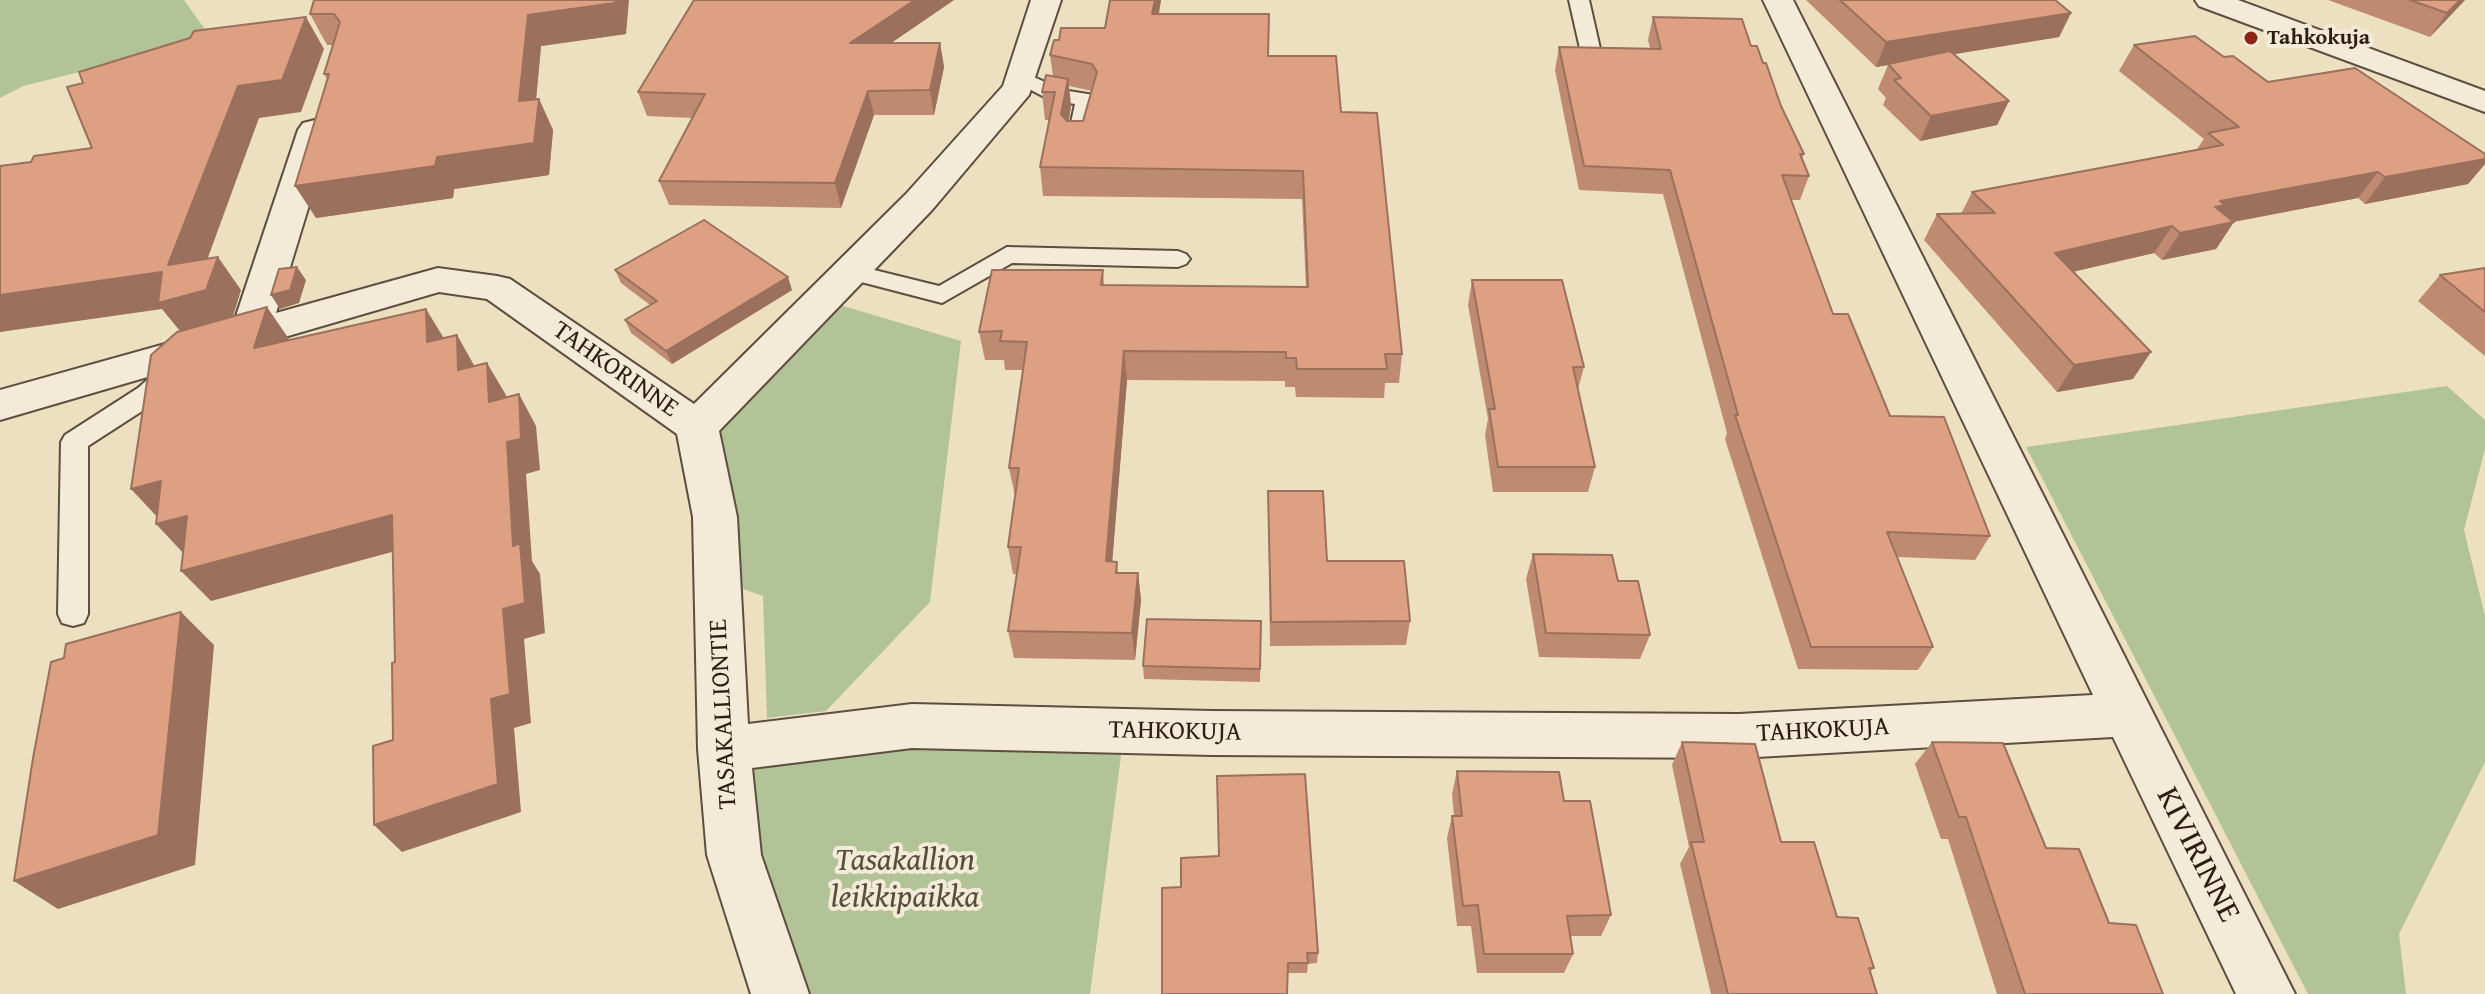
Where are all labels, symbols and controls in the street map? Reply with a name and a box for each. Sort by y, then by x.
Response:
place label: Tahkokuja [2267,25,2370,51]
marker: Tahkokuja [2242,29,2260,47]
street label: TAHKORINNE [546,315,684,425]
street label: TASAKALLIONTIE [703,618,745,810]
street label: TAHKOKUJA [1756,712,1890,750]
street label: TAHKOKUJA [1108,715,1242,749]
street label: KIVIRINNE [2147,781,2247,929]
park label: Tasakallion leikkipaikka [831,843,979,918]

